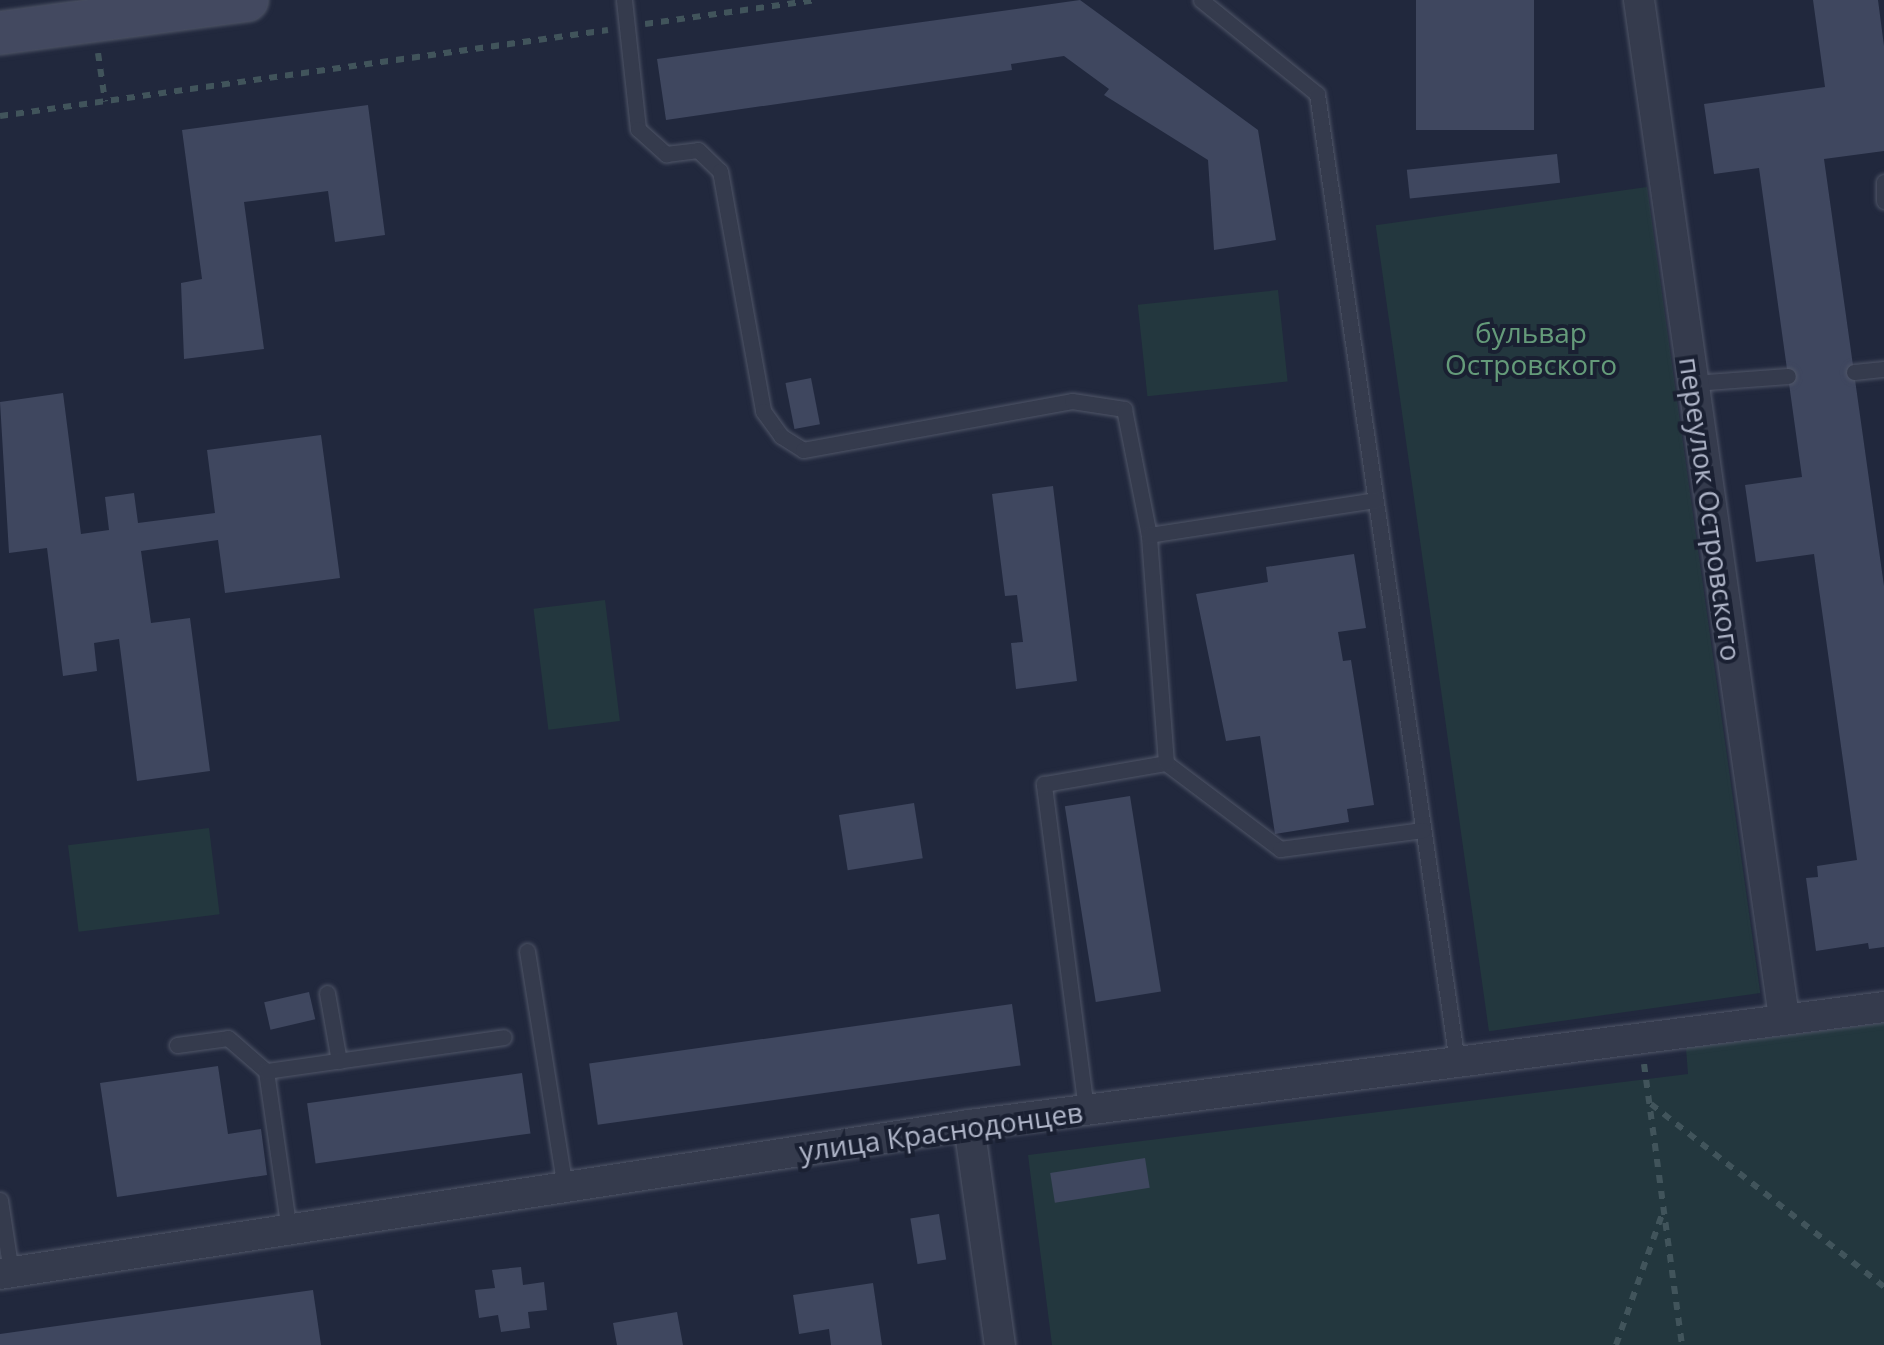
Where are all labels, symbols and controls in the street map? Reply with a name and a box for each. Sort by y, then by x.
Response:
park label: бульвар Островского [1445,315,1617,381]
street label: переулок Островского [1673,355,1749,663]
street label: улица Краснодонцев [797,1094,1085,1168]

